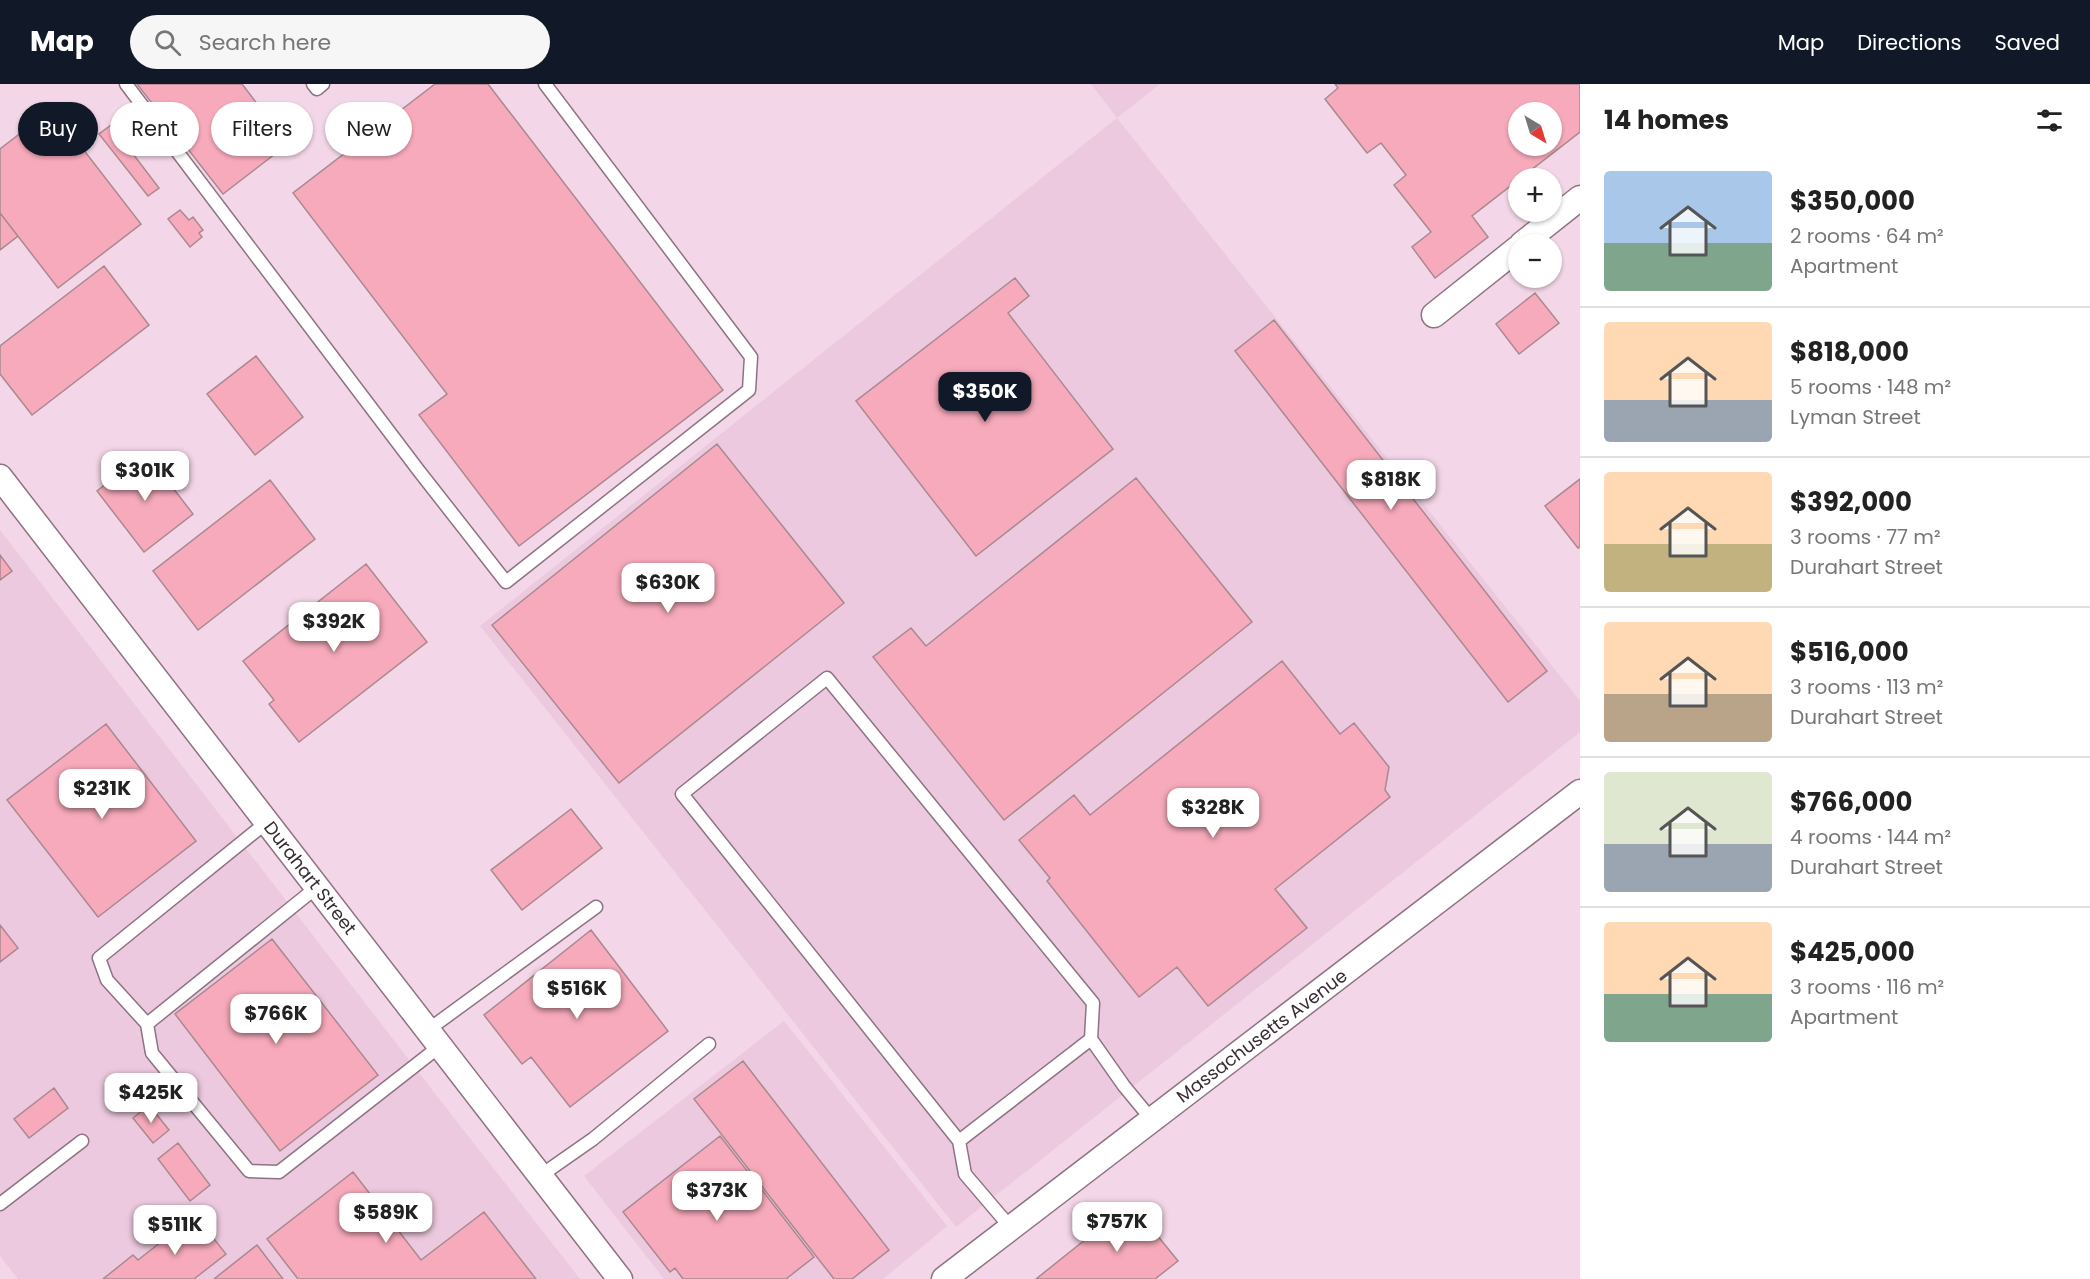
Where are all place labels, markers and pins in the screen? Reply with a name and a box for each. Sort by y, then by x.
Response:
pin: $350K [943,372,1027,423]
pin: $301K [103,451,187,502]
pin: $818K [1349,460,1433,511]
pin: $630K [626,563,710,614]
pin: $392K [292,602,376,653]
pin: $231K [60,769,144,820]
pin: $328K [1171,788,1255,839]
pin: $516K [535,969,619,1020]
pin: $766K [234,994,318,1045]
pin: $425K [109,1073,193,1124]
pin: $373K [675,1171,759,1222]
pin: $589K [344,1193,428,1244]
pin: $757K [1075,1202,1159,1253]
pin: $511K [133,1205,217,1256]

